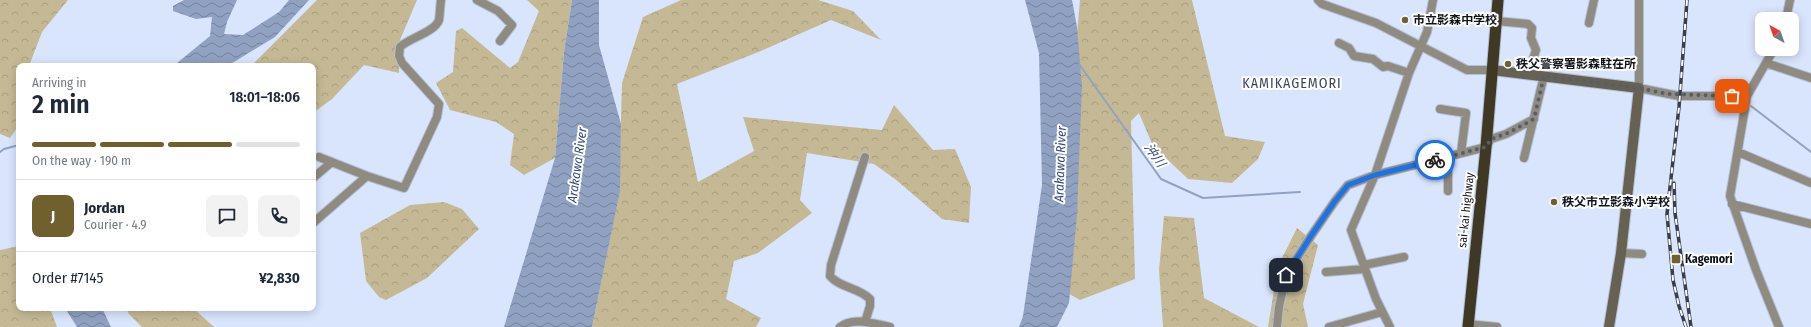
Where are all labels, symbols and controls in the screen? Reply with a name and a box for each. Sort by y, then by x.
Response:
north arrow [1755,12,1799,56]
map controls [1755,12,1799,56]
place label: 市立影森中学校 [1413,13,1497,27]
marker: 市立影森中学校 [1400,15,1410,25]
place label: 秩父警察署影森駐在所 [1516,57,1636,71]
marker: 秩父警察署影森駐在所 [1503,59,1513,69]
text: Arriving in [32,75,86,90]
district label: KAMIKAGEMORI [1242,75,1342,92]
pin [1715,79,1749,113]
icon: bag [1721,85,1743,107]
text: 18:01–18:06 [229,88,300,106]
text: 2 min [32,89,90,120]
water label: Arakawa River [1051,125,1069,203]
water label: Arakawa River [564,126,590,205]
water label: 沖川 [1141,140,1170,172]
courier [1415,140,1455,180]
icon: bike [1424,149,1446,171]
text: On the way · 190 m [32,153,131,168]
street label: sai-kai highway [1455,171,1477,248]
button: chat [206,195,248,237]
button: phone [258,195,300,237]
place label: 秩父市立影森小学校 [1562,195,1670,209]
marker: 秩父市立影森小学校 [1549,197,1559,207]
text: Jordan [84,199,125,217]
text: J [51,207,55,225]
text: Courier · 4.9 [84,217,147,232]
place label: Kagemori [1685,252,1733,266]
marker: Kagemori [1670,253,1682,265]
pin [1269,258,1303,292]
icon: home [1275,264,1297,286]
text: Order #7145 [32,269,103,287]
text: ¥2,830 [259,269,300,287]

